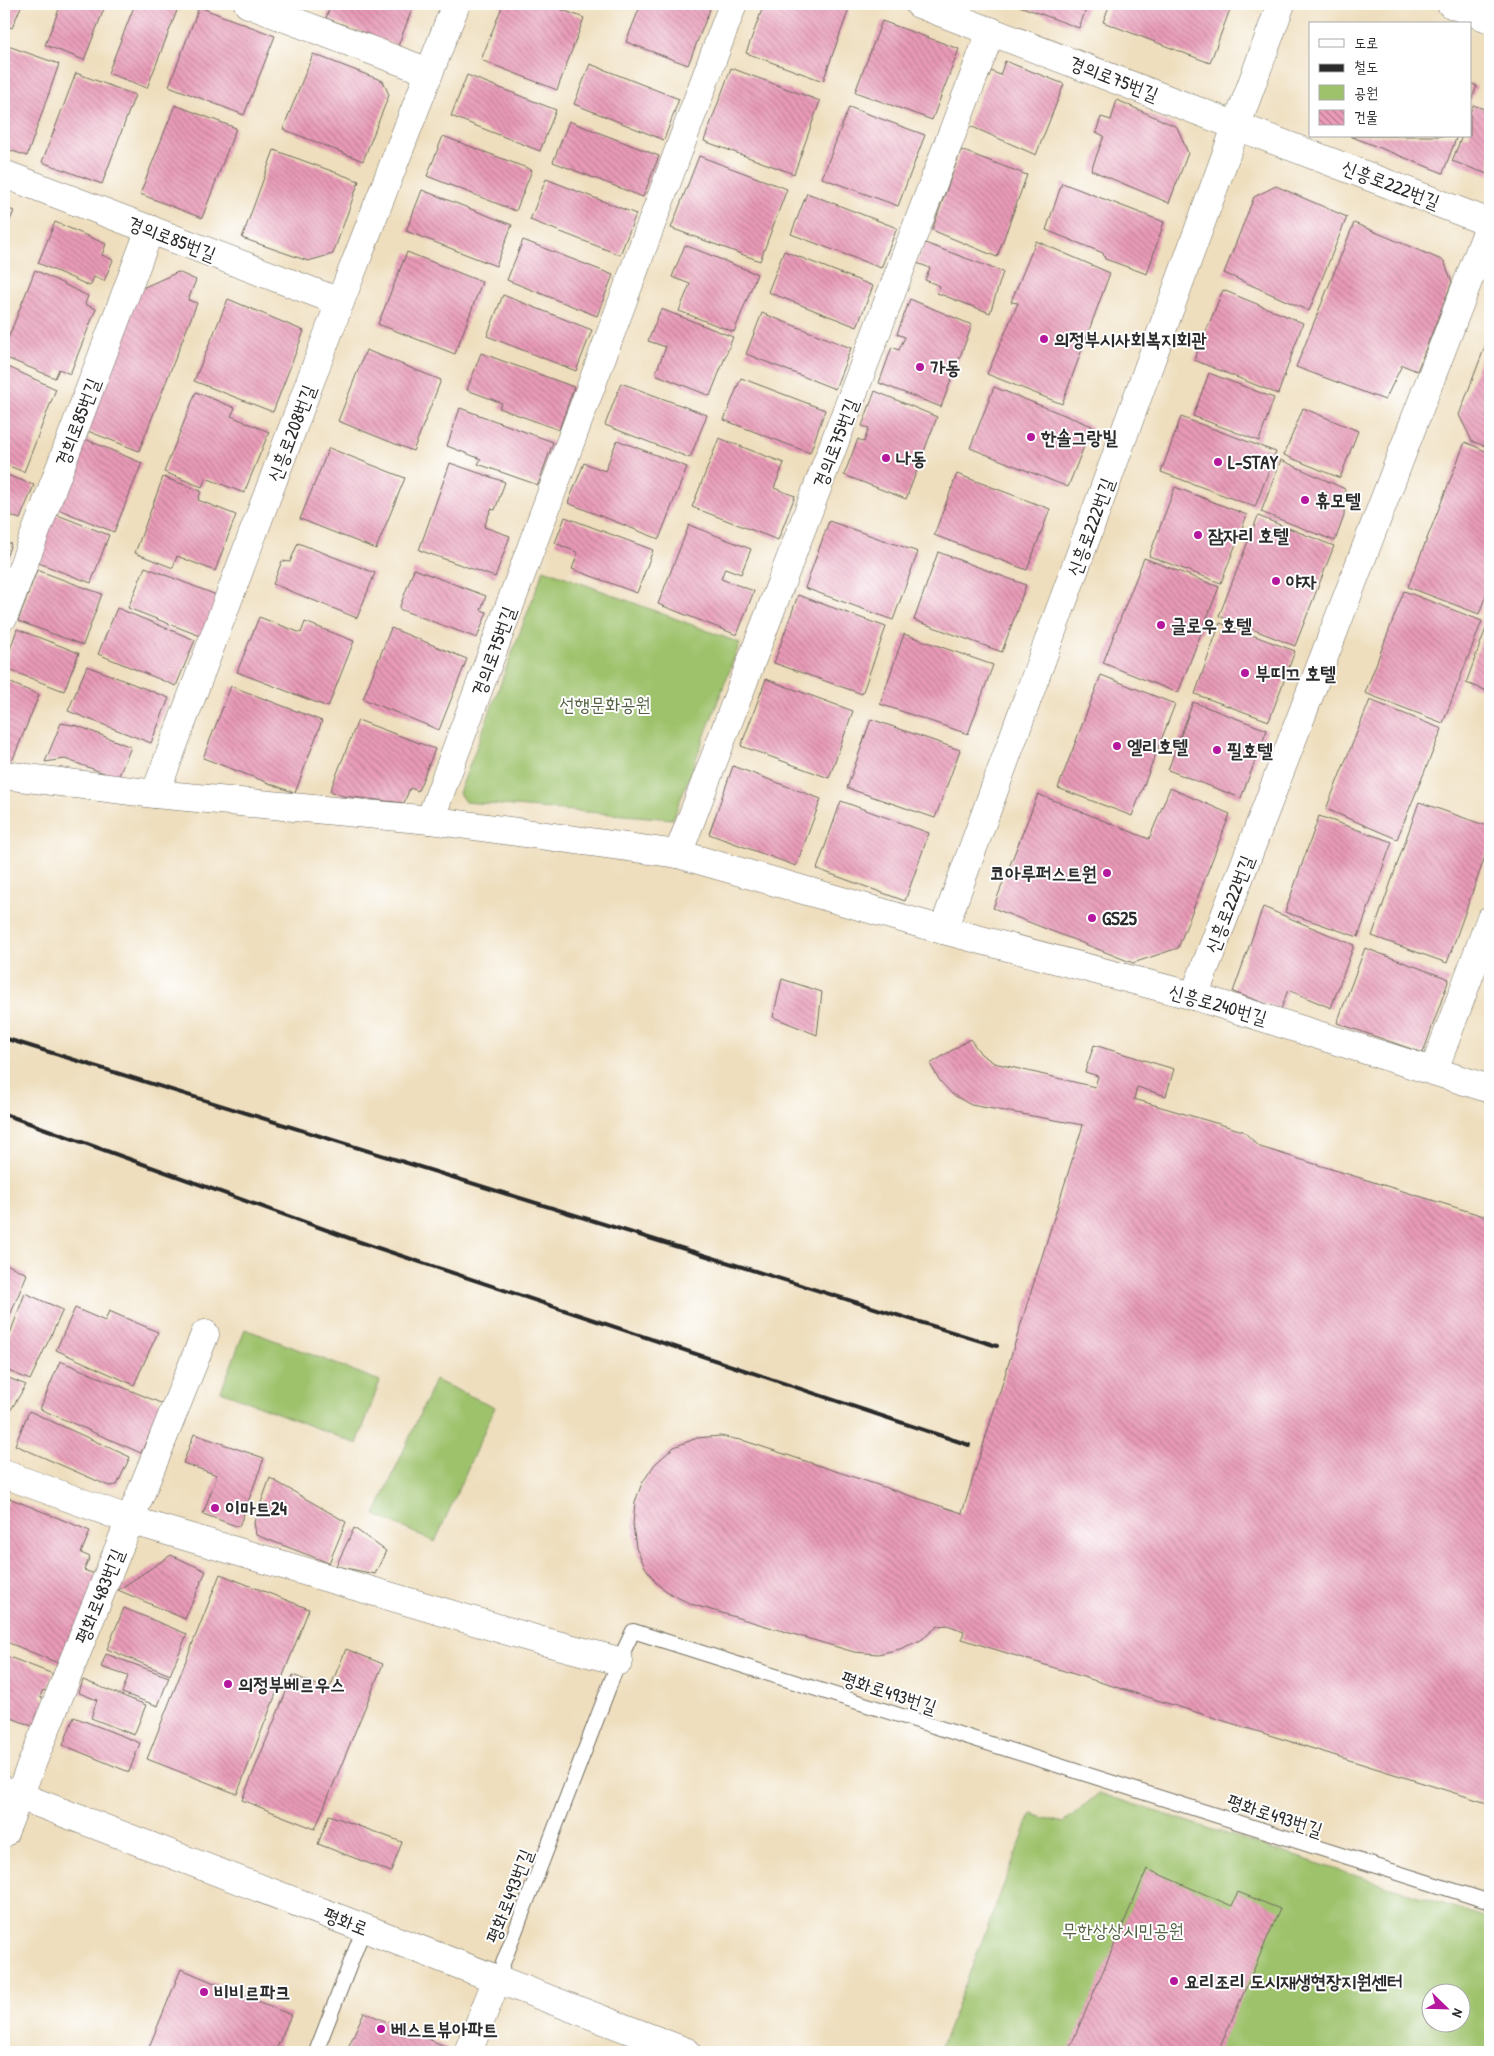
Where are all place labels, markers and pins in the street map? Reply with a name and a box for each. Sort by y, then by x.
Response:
place label: 의정부시사회복지회관 [1054,326,1208,352]
marker: 의정부시사회복지회관 [1038,333,1050,345]
place label: 가동 [930,354,961,380]
marker: 가동 [914,361,926,373]
place label: 한솔그랑빌 [1040,424,1118,450]
marker: 한솔그랑빌 [1025,431,1037,443]
place label: 나동 [896,445,927,471]
place label: L-STAY [1228,449,1279,475]
marker: 나동 [880,452,892,464]
marker: L-STAY [1212,456,1224,468]
place label: 휴모텔 [1315,487,1362,513]
marker: 휴모텔 [1299,494,1311,506]
place label: 잠자리 호텔 [1208,522,1290,548]
marker: 잠자리 호텔 [1192,529,1204,541]
place label: 야자 [1286,568,1317,594]
marker: 야자 [1270,575,1282,587]
place label: 글로우 호텔 [1171,612,1253,638]
marker: 글로우 호텔 [1155,619,1167,631]
place label: 부띠끄 호텔 [1255,660,1337,686]
marker: 부띠끄 호텔 [1239,667,1251,679]
place label: 엘리호텔 [1127,733,1189,759]
place label: 필호텔 [1227,737,1274,763]
marker: 엘리호텔 [1111,740,1123,752]
marker: 필호텔 [1211,744,1223,756]
place label: 코아루퍼스트원 [990,860,1097,886]
marker: 코아루퍼스트원 [1101,867,1113,879]
place label: GS25 [1102,905,1138,931]
marker: GS25 [1086,912,1098,924]
place label: 이마트24 [225,1495,287,1521]
marker: 이마트24 [209,1502,221,1514]
place label: 의정부베르우스 [238,1671,345,1697]
marker: 의정부베르우스 [222,1678,234,1690]
place label: 요리조리 도시재생현장지원센터 [1184,1968,1402,1994]
marker: 요리조리 도시재생현장지원센터 [1168,1975,1180,1987]
place label: 비비르파크 [214,1979,290,2005]
marker: 비비르파크 [198,1986,210,1998]
place label: 베스트뷰아파트 [391,2016,498,2042]
marker: 베스트뷰아파트 [375,2023,387,2035]

